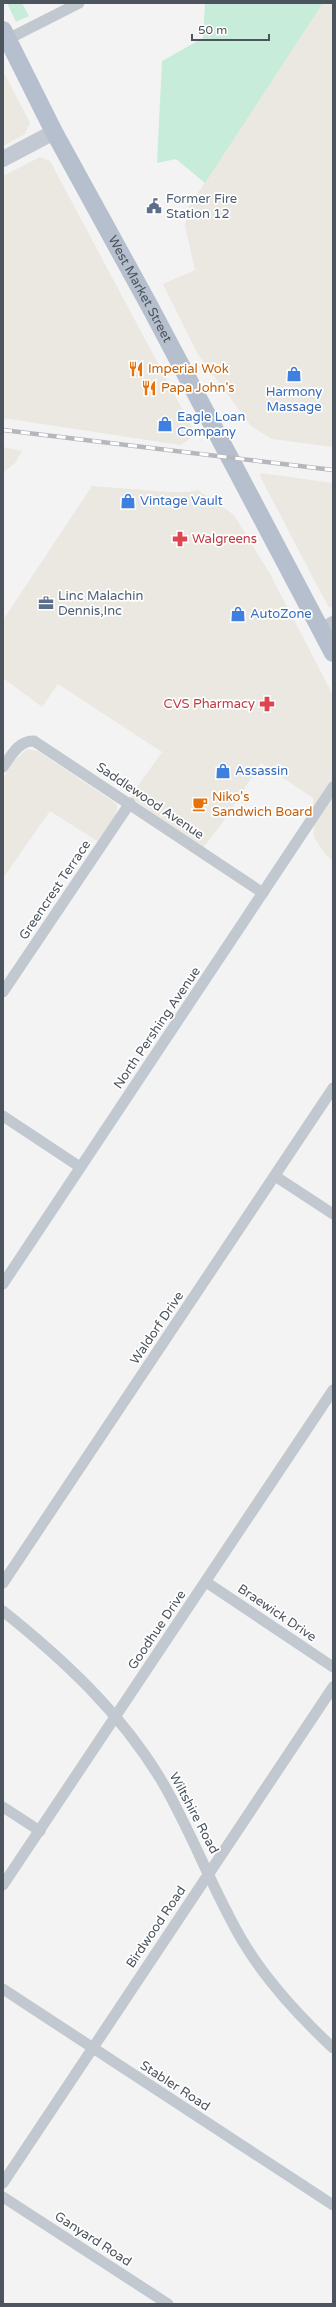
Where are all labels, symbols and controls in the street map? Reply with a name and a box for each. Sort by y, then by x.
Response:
scale bar [192,16,269,42]
text: 50 m [198,23,227,37]
place label: Former Fire Station 12 [166,191,237,222]
public building icon: Former Fire Station 12 [145,197,163,215]
street label: West Market Street [104,233,175,345]
restaurant icon: Imperial Wok [127,360,145,378]
place label: Imperial Wok [148,361,229,377]
shop icon: Harmony Massage [285,365,303,383]
restaurant icon: Papa John's [140,379,158,397]
place label: Papa John's [161,380,235,396]
place label: Harmony Massage [266,384,322,415]
place label: Eagle Loan Company [177,409,245,440]
shop icon: Eagle Loan Company [156,415,174,433]
shop icon: Vintage Vault [119,492,137,510]
place label: Vintage Vault [140,493,223,509]
pharmacy icon: Walgreens [171,530,189,548]
place label: Walgreens [192,531,257,547]
place label: Linc Malachin Dennis,Inc [58,588,143,619]
office icon: Linc Malachin Dennis,Inc [37,594,55,612]
shop icon: AutoZone [229,605,247,623]
place label: AutoZone [250,606,312,622]
pharmacy icon: CVS Pharmacy [258,695,276,713]
place label: CVS Pharmacy [164,696,255,712]
street label: Saddlewood Avenue [93,759,207,843]
shop icon: Assassin [214,762,232,780]
place label: Assassin [235,763,288,779]
place label: Niko's Sandwich Board [212,789,312,820]
cafe icon: Niko's Sandwich Board [191,795,209,813]
street label: Greencrest Terrace [16,837,94,943]
street label: North Pershing Avenue [110,964,204,1092]
street label: Waldorf Drive [127,1288,187,1368]
street label: Braewick Drive [235,1581,319,1645]
street label: Goodhue Drive [125,1587,189,1673]
street label: Wiltshire Road [166,1769,222,1857]
street label: Birdwood Road [123,1883,189,1971]
street label: Stabler Road [137,2058,213,2114]
street label: Ganyard Road [52,2208,134,2270]

